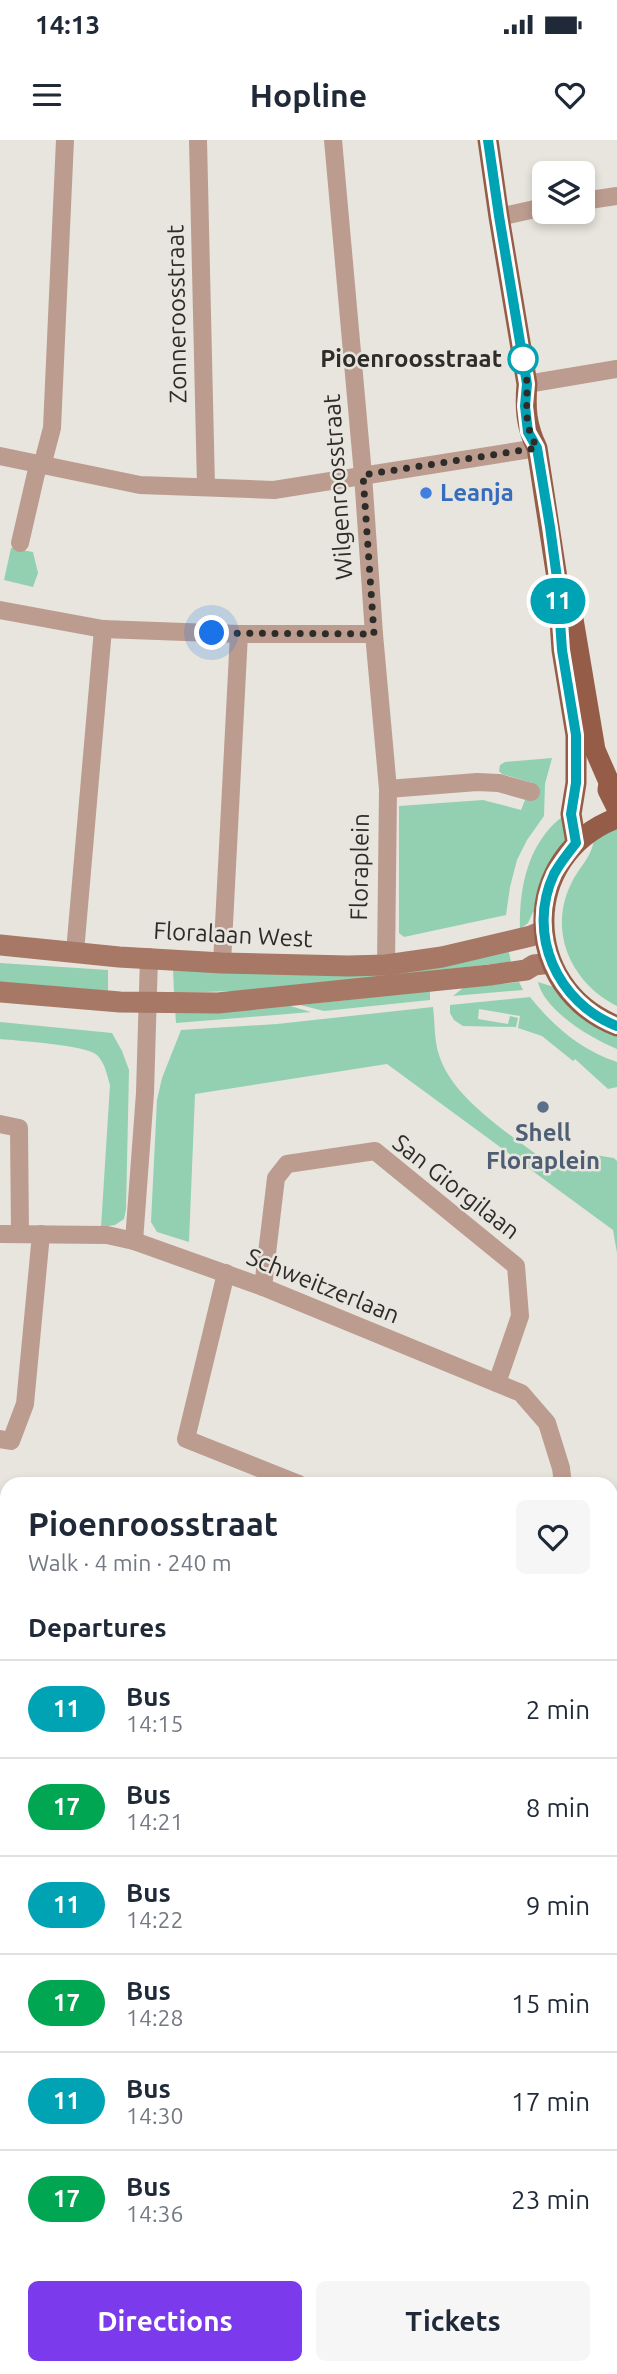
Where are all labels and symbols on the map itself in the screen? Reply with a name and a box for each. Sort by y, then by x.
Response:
street label: Zonneroosstraat [161,224,192,404]
marker: Pioenroosstraat [508,344,538,374]
place label: Pioenroosstraat [320,345,502,372]
street label: Wilgenroosstraat [318,393,357,581]
place label: Leanja [440,479,514,506]
marker: Leanja [418,485,434,501]
line badge: 11 [526,578,590,624]
your location [194,615,229,650]
street label: Floraplein [345,813,374,921]
street label: Floralaan West [153,917,314,952]
marker: Shell Floraplein [535,1099,551,1115]
place label: Shell Floraplein [486,1119,600,1174]
street label: San Giorgilaan [388,1129,525,1244]
street label: Schweitzerlaan [243,1243,404,1328]

